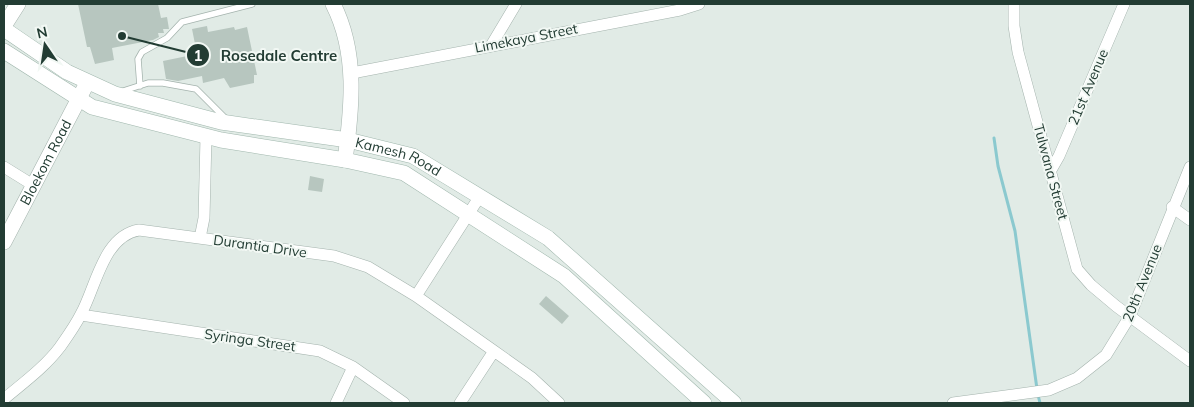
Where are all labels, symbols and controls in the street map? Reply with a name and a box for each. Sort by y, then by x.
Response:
street label: Limekaya Street [473,19,579,57]
north arrow [20,20,70,70]
text: N [35,22,49,42]
callout: Rosedale Centre [186,40,347,70]
text: 1 [193,46,203,65]
text: Rosedale Centre [221,46,337,65]
street label: 21st Avenue [1064,46,1112,128]
street label: Bloekom Road [16,116,75,208]
street label: Tulwana Street [1030,122,1072,222]
street label: Kamesh Road [353,133,444,180]
street label: Durantia Drive [212,231,308,261]
street label: 20th Avenue [1118,241,1166,325]
street label: Syringa Street [203,325,297,355]

